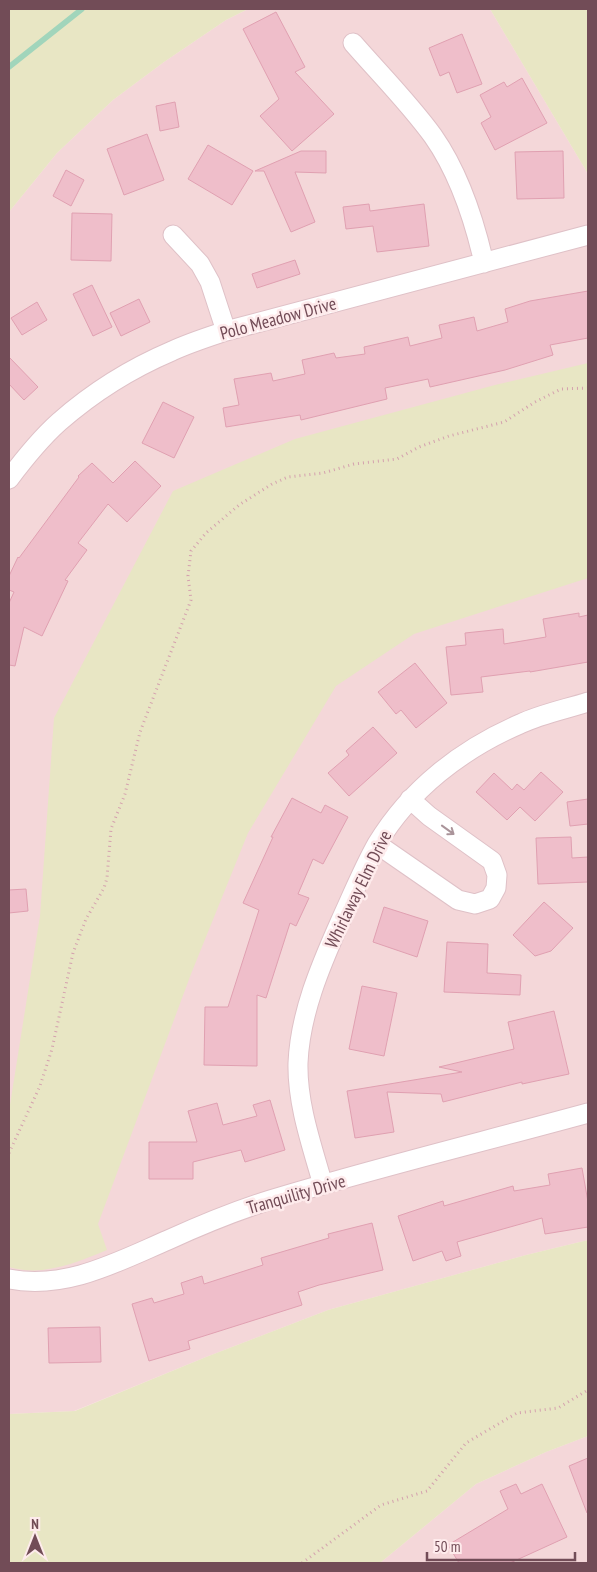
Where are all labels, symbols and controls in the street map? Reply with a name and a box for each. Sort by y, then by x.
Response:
street label: Polo Meadow Drive [217,291,339,345]
one-way arrow [441,824,454,835]
street label: Whirlaway Elm Drive [320,826,396,952]
street label: Tranquility Drive [244,1169,348,1219]
north arrow [10,1512,60,1562]
text: N [31,1515,39,1533]
scale bar [427,1530,574,1562]
text: 50 m [434,1537,460,1556]

